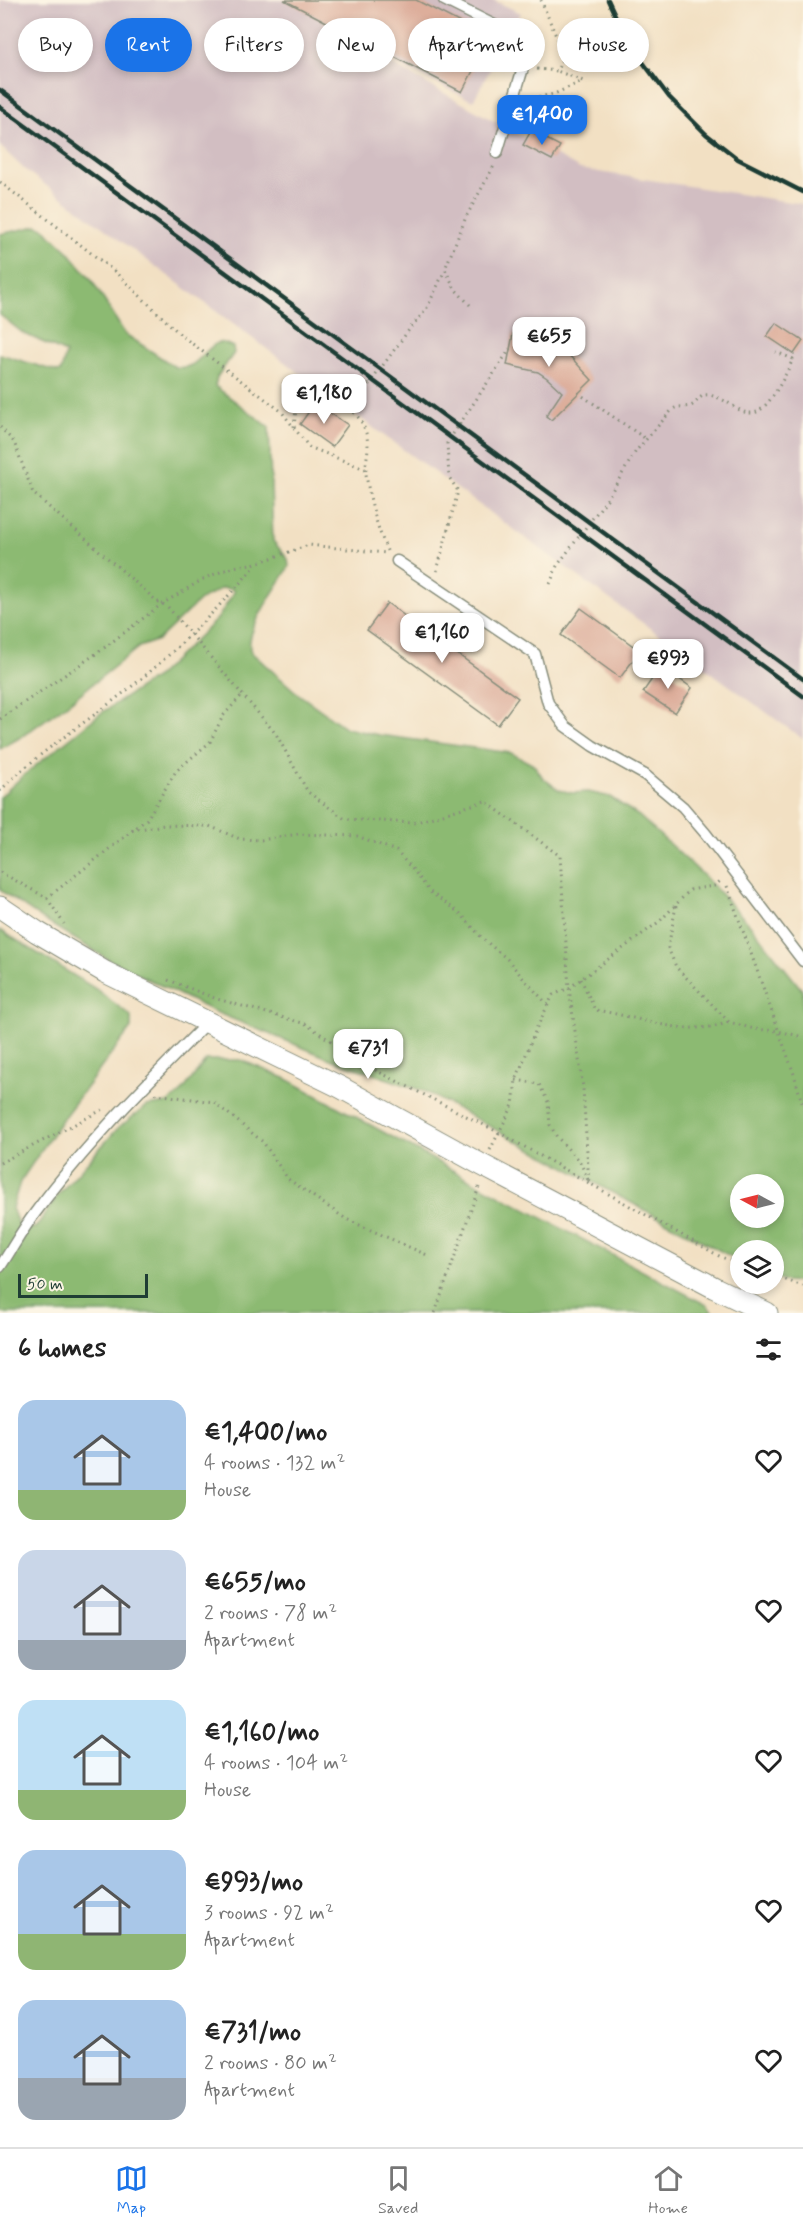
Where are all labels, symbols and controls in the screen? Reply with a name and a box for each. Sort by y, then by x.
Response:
chip: Buy [18,18,93,72]
chip: Rent [105,18,192,72]
chip: Filters [204,18,304,72]
chip: New [316,18,396,72]
chip: Apartment [408,18,545,72]
chip: House [557,18,649,72]
pin: €1,400 [493,95,591,146]
text: €1,400 [511,101,573,128]
pin: €655 [513,317,585,368]
text: €655 [526,323,572,350]
pin: €1,180 [275,374,373,425]
text: €1,180 [296,380,352,407]
pin: €1,160 [393,613,491,664]
text: €1,160 [414,619,470,646]
pin: €993 [632,639,704,690]
text: €993 [646,645,690,672]
pin: €731 [332,1029,404,1080]
text: €731 [347,1035,389,1062]
north arrow [730,1174,784,1228]
map controls [730,1174,784,1294]
button: layers [730,1240,784,1294]
scale bar [18,1271,148,1298]
text: 50 m [27,1274,63,1295]
text: 6 homes [18,1332,106,1366]
icon: filters [752,1333,785,1366]
text: €1,400/mo [204,1416,327,1450]
icon: home [66,1424,138,1496]
icon: heart [752,1444,785,1477]
text: 4 rooms · 132 m² [204,1450,345,1477]
text: House [204,1477,251,1504]
text: €655/mo [204,1566,306,1600]
icon: home [66,1574,138,1646]
icon: heart [752,1594,785,1627]
text: 2 rooms · 78 m² [204,1600,337,1627]
text: Apartment [204,1627,295,1654]
text: €1,160/mo [204,1716,319,1750]
icon: home [66,1724,138,1796]
icon: heart [752,1744,785,1777]
text: 4 rooms · 104 m² [204,1750,348,1777]
text: House [204,1777,251,1804]
text: €993/mo [204,1866,303,1900]
icon: home [66,1874,138,1946]
icon: heart [752,1894,785,1927]
text: 3 rooms · 92 m² [204,1900,334,1927]
text: Apartment [204,1927,295,1954]
text: €731/mo [204,2016,301,2050]
icon: home [66,2024,138,2096]
icon: heart [752,2044,785,2077]
text: 2 rooms · 80 m² [204,2050,337,2077]
text: Apartment [204,2077,295,2104]
tab: Map [115,2162,148,2219]
tab: Saved [378,2162,418,2219]
tab: Home [648,2162,688,2219]

